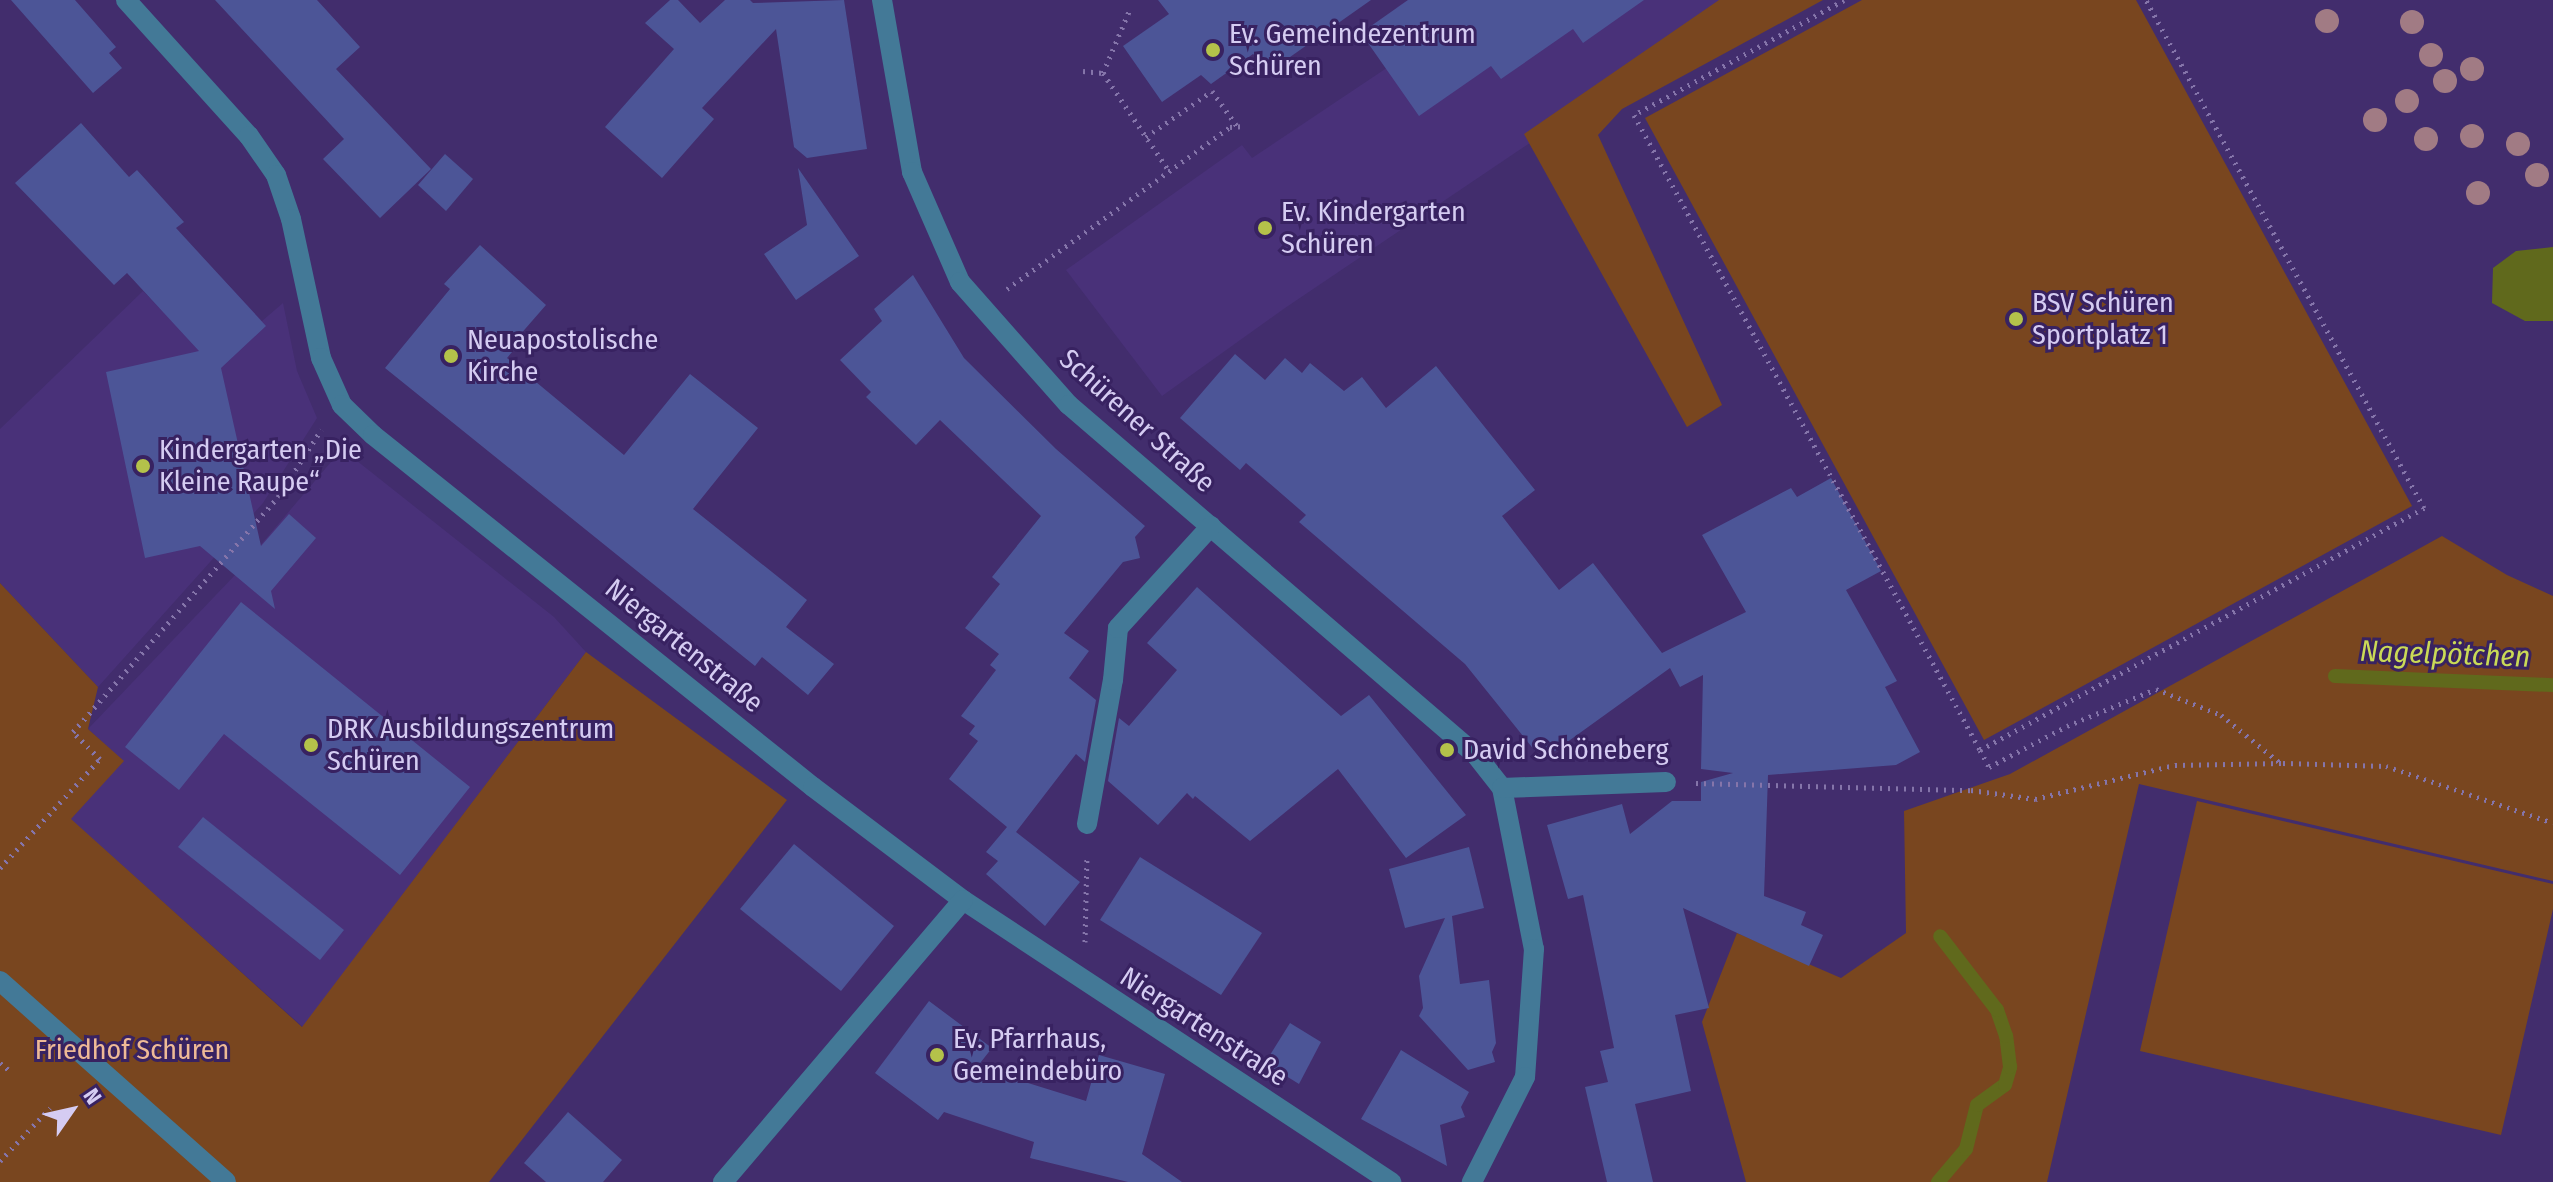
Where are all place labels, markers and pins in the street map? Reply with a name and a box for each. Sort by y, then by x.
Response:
place label: Ev. Gemeindezentrum Schüren [1229,17,1476,83]
marker: Ev. Gemeindezentrum Schüren [1204,41,1222,59]
place label: Ev. Kindergarten Schüren [1281,195,1466,261]
marker: Ev. Kindergarten Schüren [1256,219,1274,237]
place label: BSV Schüren Sportplatz 1 [2032,286,2174,352]
marker: BSV Schüren Sportplatz 1 [2007,310,2025,328]
place label: Neuapostolische Kirche [467,323,658,389]
marker: Neuapostolische Kirche [442,347,460,365]
place label: Kindergarten „Die Kleine Raupe“ [159,433,362,499]
marker: Kindergarten „Die Kleine Raupe“ [134,457,152,475]
place label: DRK Ausbildungszentrum Schüren [327,712,614,778]
place label: David Schöneberg [1463,733,1669,767]
marker: DRK Ausbildungszentrum Schüren [302,736,320,754]
marker: David Schöneberg [1438,741,1456,759]
place label: Ev. Pfarrhaus, Gemeindebüro [953,1022,1122,1088]
marker: Ev. Pfarrhaus, Gemeindebüro [928,1046,946,1064]

